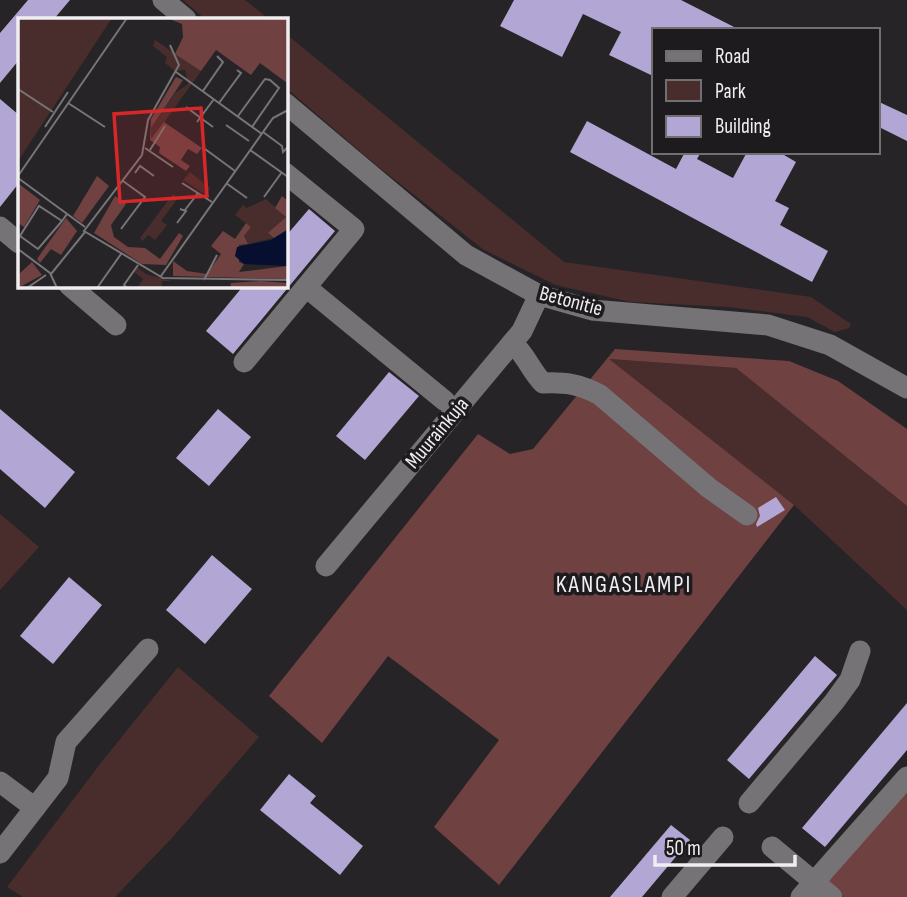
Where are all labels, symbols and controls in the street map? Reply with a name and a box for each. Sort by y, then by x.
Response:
inset map [18,18,287,287]
legend [652,28,879,154]
text: Road [715,44,750,69]
text: Park [715,79,746,104]
text: Building [715,114,771,139]
street label: Betonitie [537,281,605,321]
street label: Muurainkuja [400,392,474,474]
district label: KANGASLAMPI [556,570,692,599]
scale bar [655,824,795,868]
text: 50 m [666,836,701,861]

